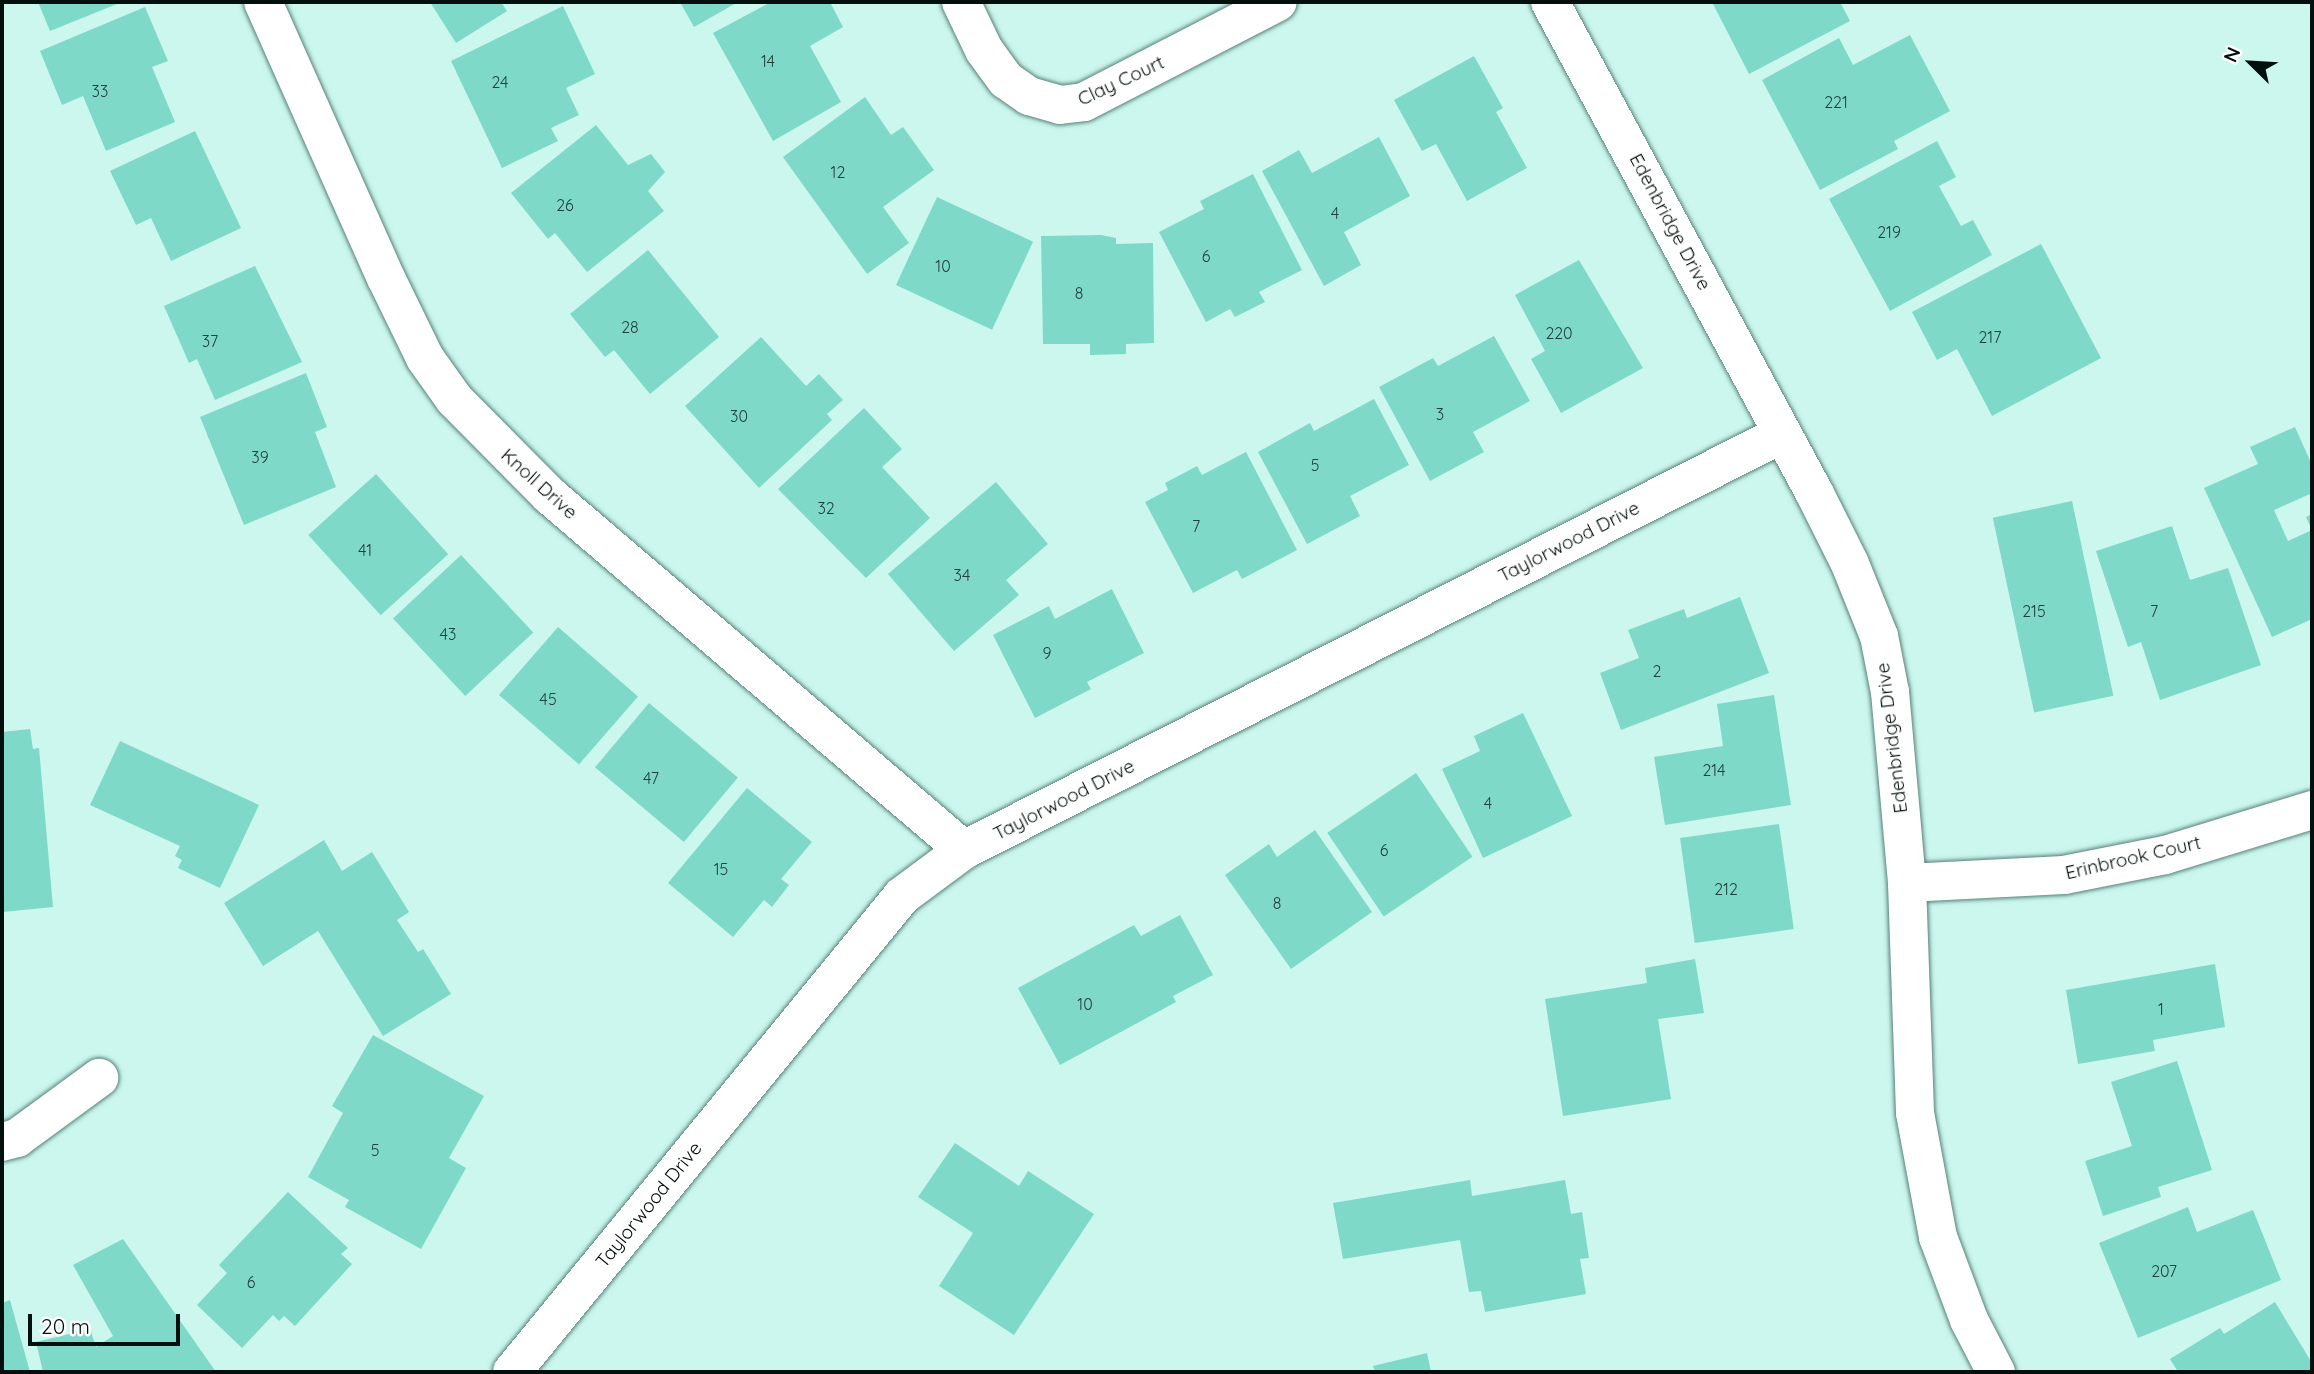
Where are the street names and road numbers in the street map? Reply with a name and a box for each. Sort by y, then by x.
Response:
street label: Clay Court [1074,51,1168,111]
street label: Edenbridge Drive [1624,150,1716,294]
street label: Knoll Drive [496,444,582,524]
street label: Taylorwood Drive [1495,497,1643,587]
street label: Edenbridge Drive [1871,661,1913,815]
street label: Taylorwood Drive [990,755,1138,845]
street label: Erinbrook Court [2063,831,2203,885]
street label: Taylorwood Drive [591,1137,707,1273]

